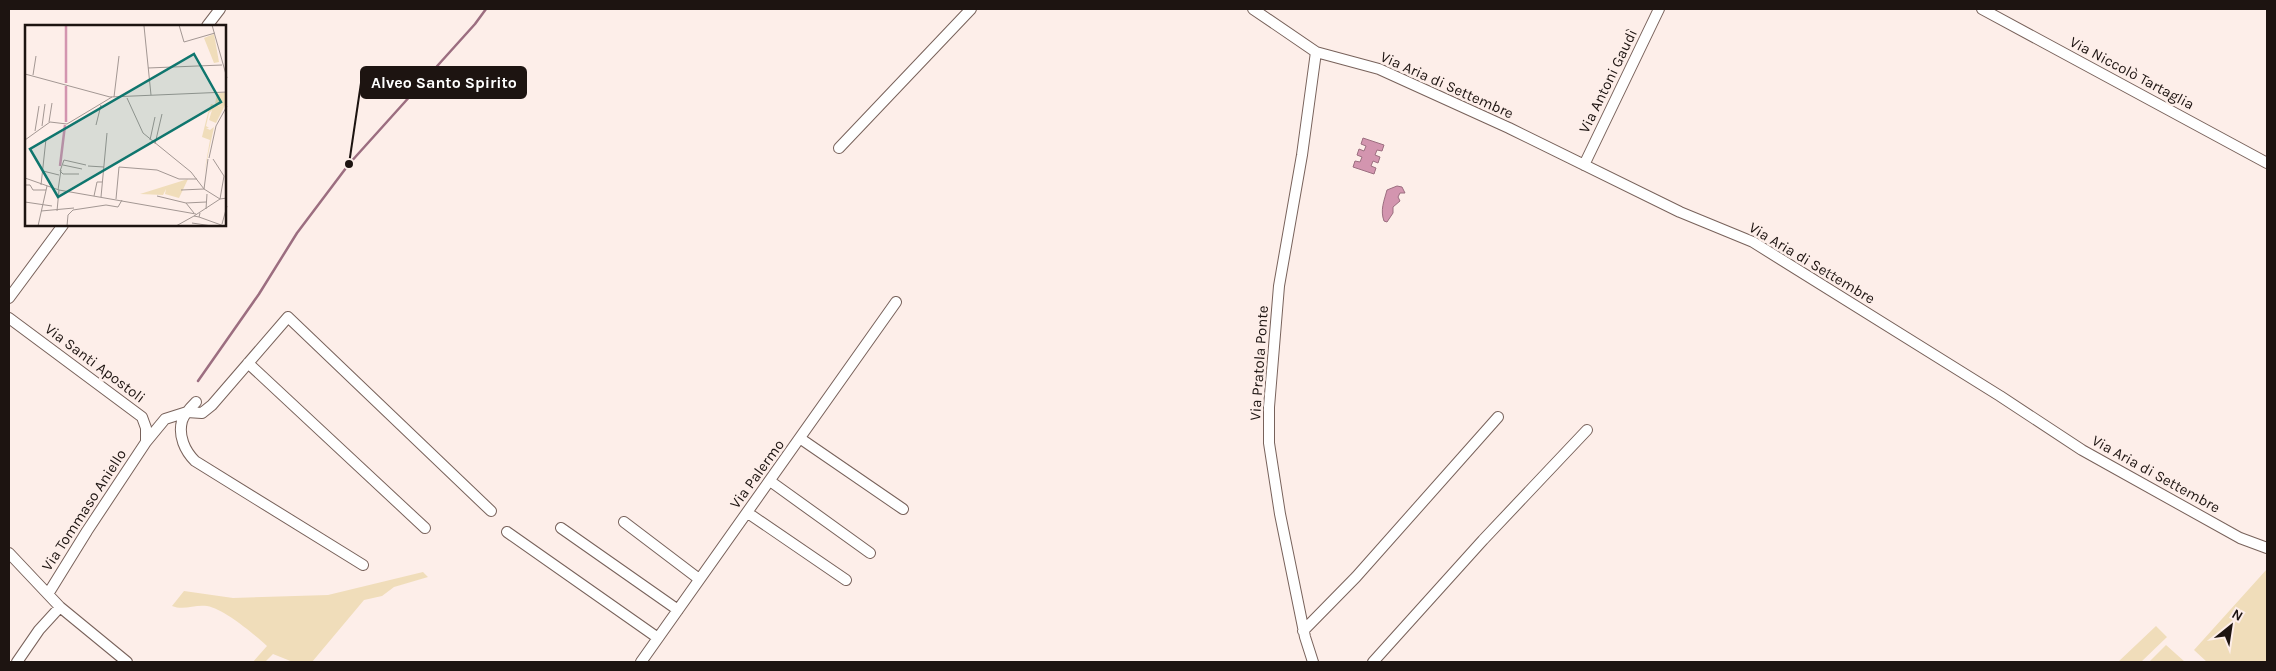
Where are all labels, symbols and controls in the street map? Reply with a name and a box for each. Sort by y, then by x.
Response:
inset map [25,25,226,226]
street label: Via Antoni Gaudì [1575,26,1641,136]
street label: Via Niccolò Tartaglia [2067,33,2197,113]
street label: Via Aria di Settembre [1378,48,1516,122]
callout: Alveo Santo Spirito [361,67,526,98]
text: Alveo Santo Spirito [371,73,517,92]
street label: Via Aria di Settembre [1746,218,1878,308]
street label: Via Pratola Ponte [1246,305,1272,421]
street label: Via Santi Apostoli [41,319,149,407]
street label: Via Aria di Settembre [2089,431,2223,517]
street label: Via Palermo [726,436,788,512]
street label: Via Tommaso Aniello [38,446,130,574]
north arrow [2206,601,2256,651]
text: N [2229,605,2246,625]

